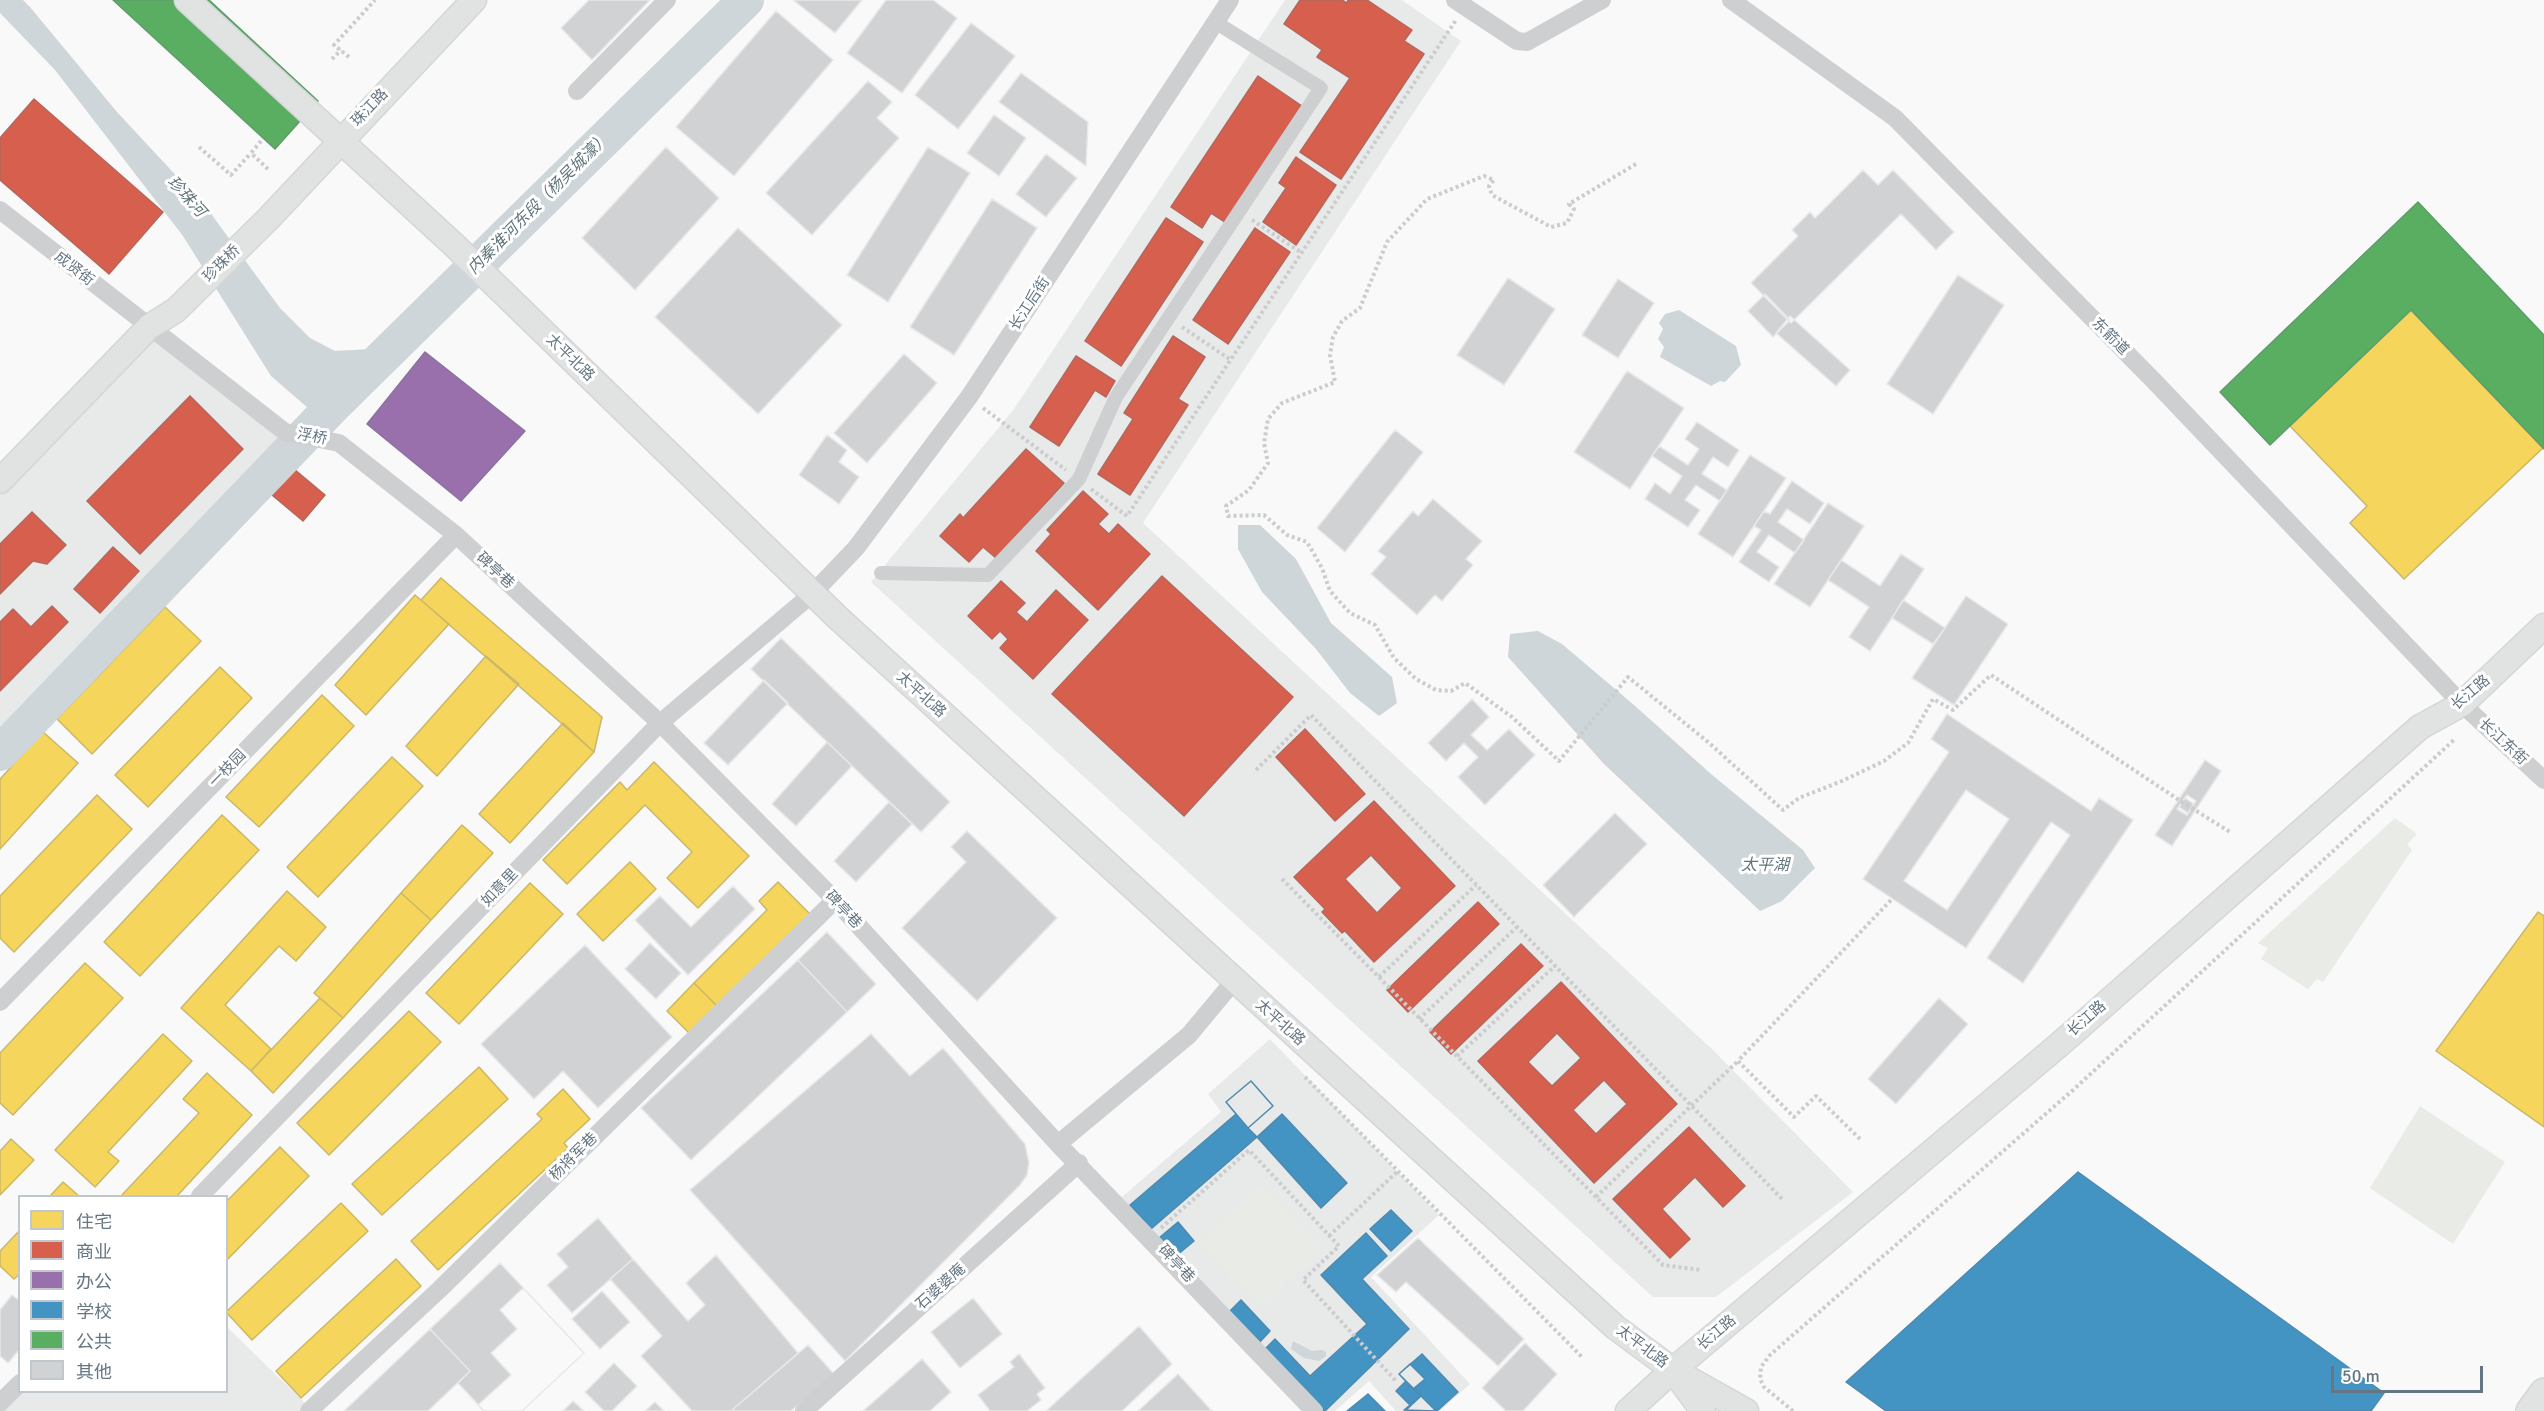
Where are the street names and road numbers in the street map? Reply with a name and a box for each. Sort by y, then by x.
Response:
street label: 珠江路 [348,86,392,130]
street label: 珍珠桥 [200,242,244,286]
street label: 成贤街 [51,248,97,290]
street label: 长江后街 [1006,274,1054,334]
street label: 东箭道 [2088,315,2132,359]
street label: 太平北路 [542,331,598,385]
street label: 浮桥 [295,425,329,449]
street label: 碑亭巷 [472,549,518,593]
street label: 太平北路 [893,668,949,722]
street label: 长江路 [2448,672,2494,714]
street label: 长江东街 [2475,715,2531,769]
street label: 一枝园 [206,747,250,791]
street label: 如意里 [478,866,522,910]
street label: 碑亭巷 [821,887,865,933]
street label: 太平北路 [1252,996,1308,1050]
street label: 长江路 [2064,997,2110,1041]
street label: 杨将军巷 [546,1129,602,1185]
street label: 碑亭巷 [1154,1241,1198,1287]
street label: 石婆婆庵 [913,1260,969,1314]
street label: 长江路 [1694,1312,1740,1354]
street label: 太平北路 [1613,1322,1671,1372]

